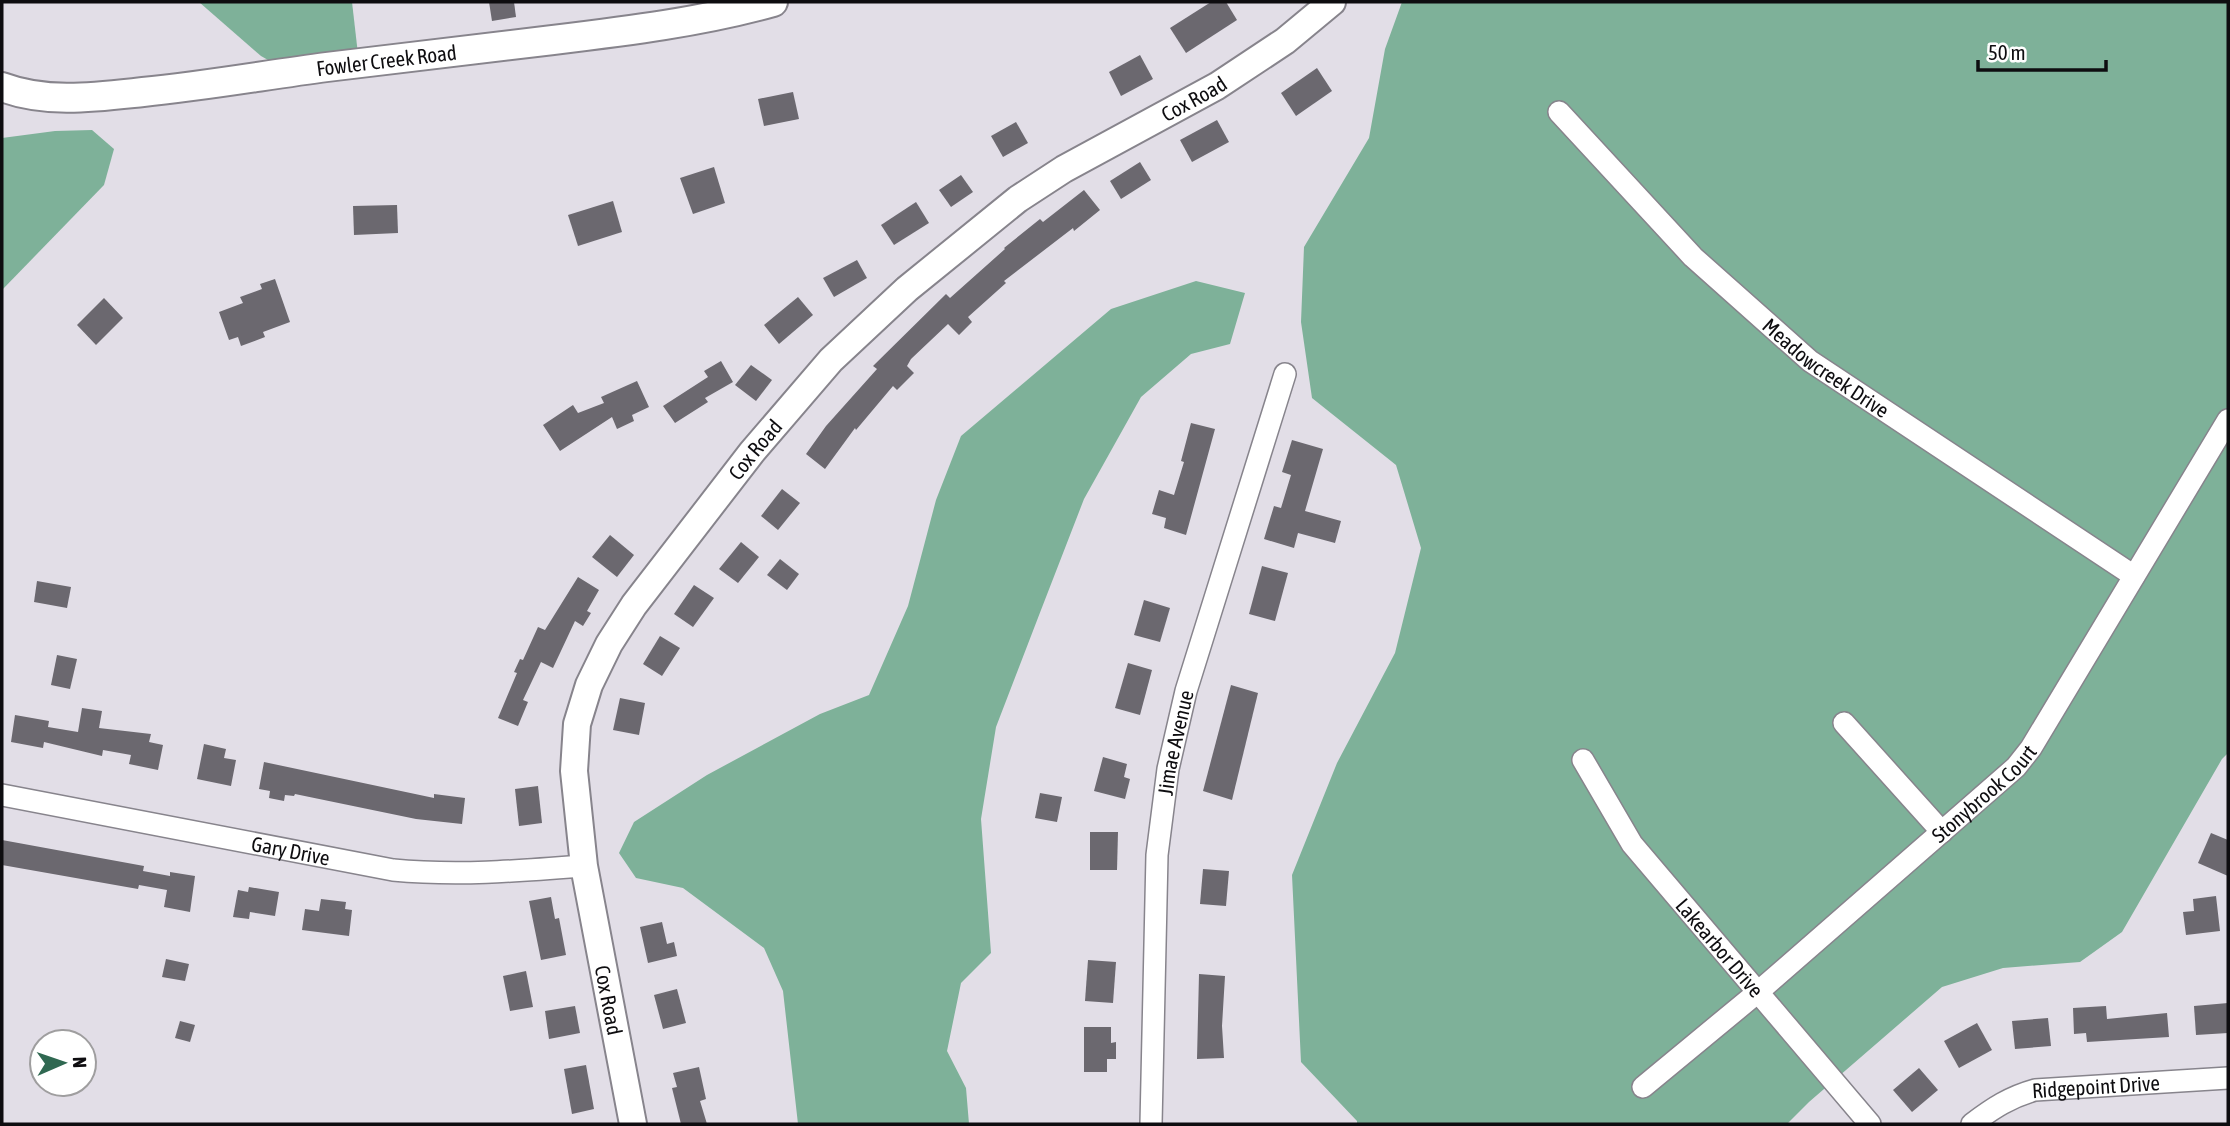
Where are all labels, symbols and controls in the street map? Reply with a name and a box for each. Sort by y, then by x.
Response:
scale bar [1978,28,2106,72]
street label: Fowler Creek Road [315,40,458,80]
text: 50 m [1988,40,2026,64]
street label: Cox Road [1157,71,1231,126]
street label: Meadowcreek Drive [1758,313,1894,422]
street label: Cox Road [723,415,787,484]
street label: Jimae Avenue [1153,688,1198,797]
street label: Stonybrook Court [1927,740,2041,847]
street label: Gary Drive [249,831,332,870]
street label: Lakearbor Drive [1671,893,1769,1002]
street label: Cox Road [590,963,628,1037]
north arrow [28,1028,98,1098]
text: N [69,1056,91,1068]
street label: Ridgepoint Drive [2031,1070,2161,1102]

